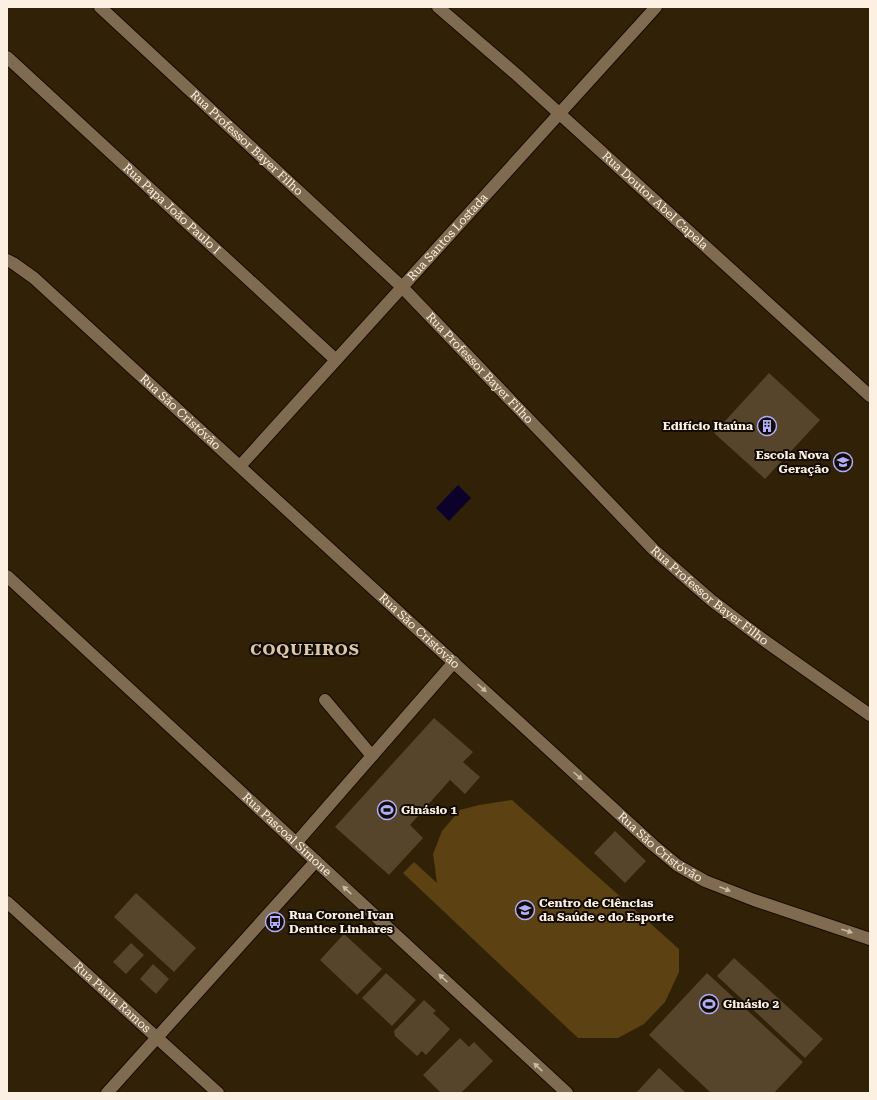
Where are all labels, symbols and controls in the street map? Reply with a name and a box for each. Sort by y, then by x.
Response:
street label: Rua Professor Bayer Filho [187,87,306,199]
street label: Rua Doutor Abel Capela [599,149,711,253]
street label: Rua Papa João Paulo I [120,161,223,257]
street label: Rua Santos Lostada [404,190,491,284]
street label: Rua Professor Bayer Filho [423,310,536,426]
street label: Rua São Cristóvão [137,372,224,453]
building icon: Edifício Itaúna [756,415,778,437]
place label: Edifício Itaúna [663,419,753,433]
place label: Escola Nova Geração [756,448,829,476]
school or university icon: Escola Nova Geração [832,451,854,473]
street label: Rua Professor Bayer Filho [648,543,771,648]
street label: Rua São Cristóvão [376,590,463,671]
district label: COQUEIROS [250,640,360,659]
one-way arrow [477,684,488,693]
one-way arrow [573,771,583,781]
street label: Rua Pascoal Simone [240,790,335,879]
sports icon: Ginásio 1 [376,799,398,821]
place label: Ginásio 1 [401,803,457,817]
street label: Rua São Cristóvão [615,809,705,885]
one-way arrow [342,886,352,895]
one-way arrow [719,886,731,892]
place label: Centro de Ciências da Saúde e do Esporte [539,896,674,924]
school or university icon: Centro de Ciências da Saúde e do Esporte [514,899,536,921]
place label: Rua Coronel Ivan Dentice Linhares [289,908,394,936]
bus stop icon: Rua Coronel Ivan Dentice Linhares [264,911,286,933]
one-way arrow [842,928,854,934]
street label: Rua Paula Ramos [71,959,154,1036]
one-way arrow [438,974,448,983]
sports icon: Ginásio 2 [698,993,720,1015]
place label: Ginásio 2 [723,997,779,1011]
one-way arrow [533,1062,544,1071]

